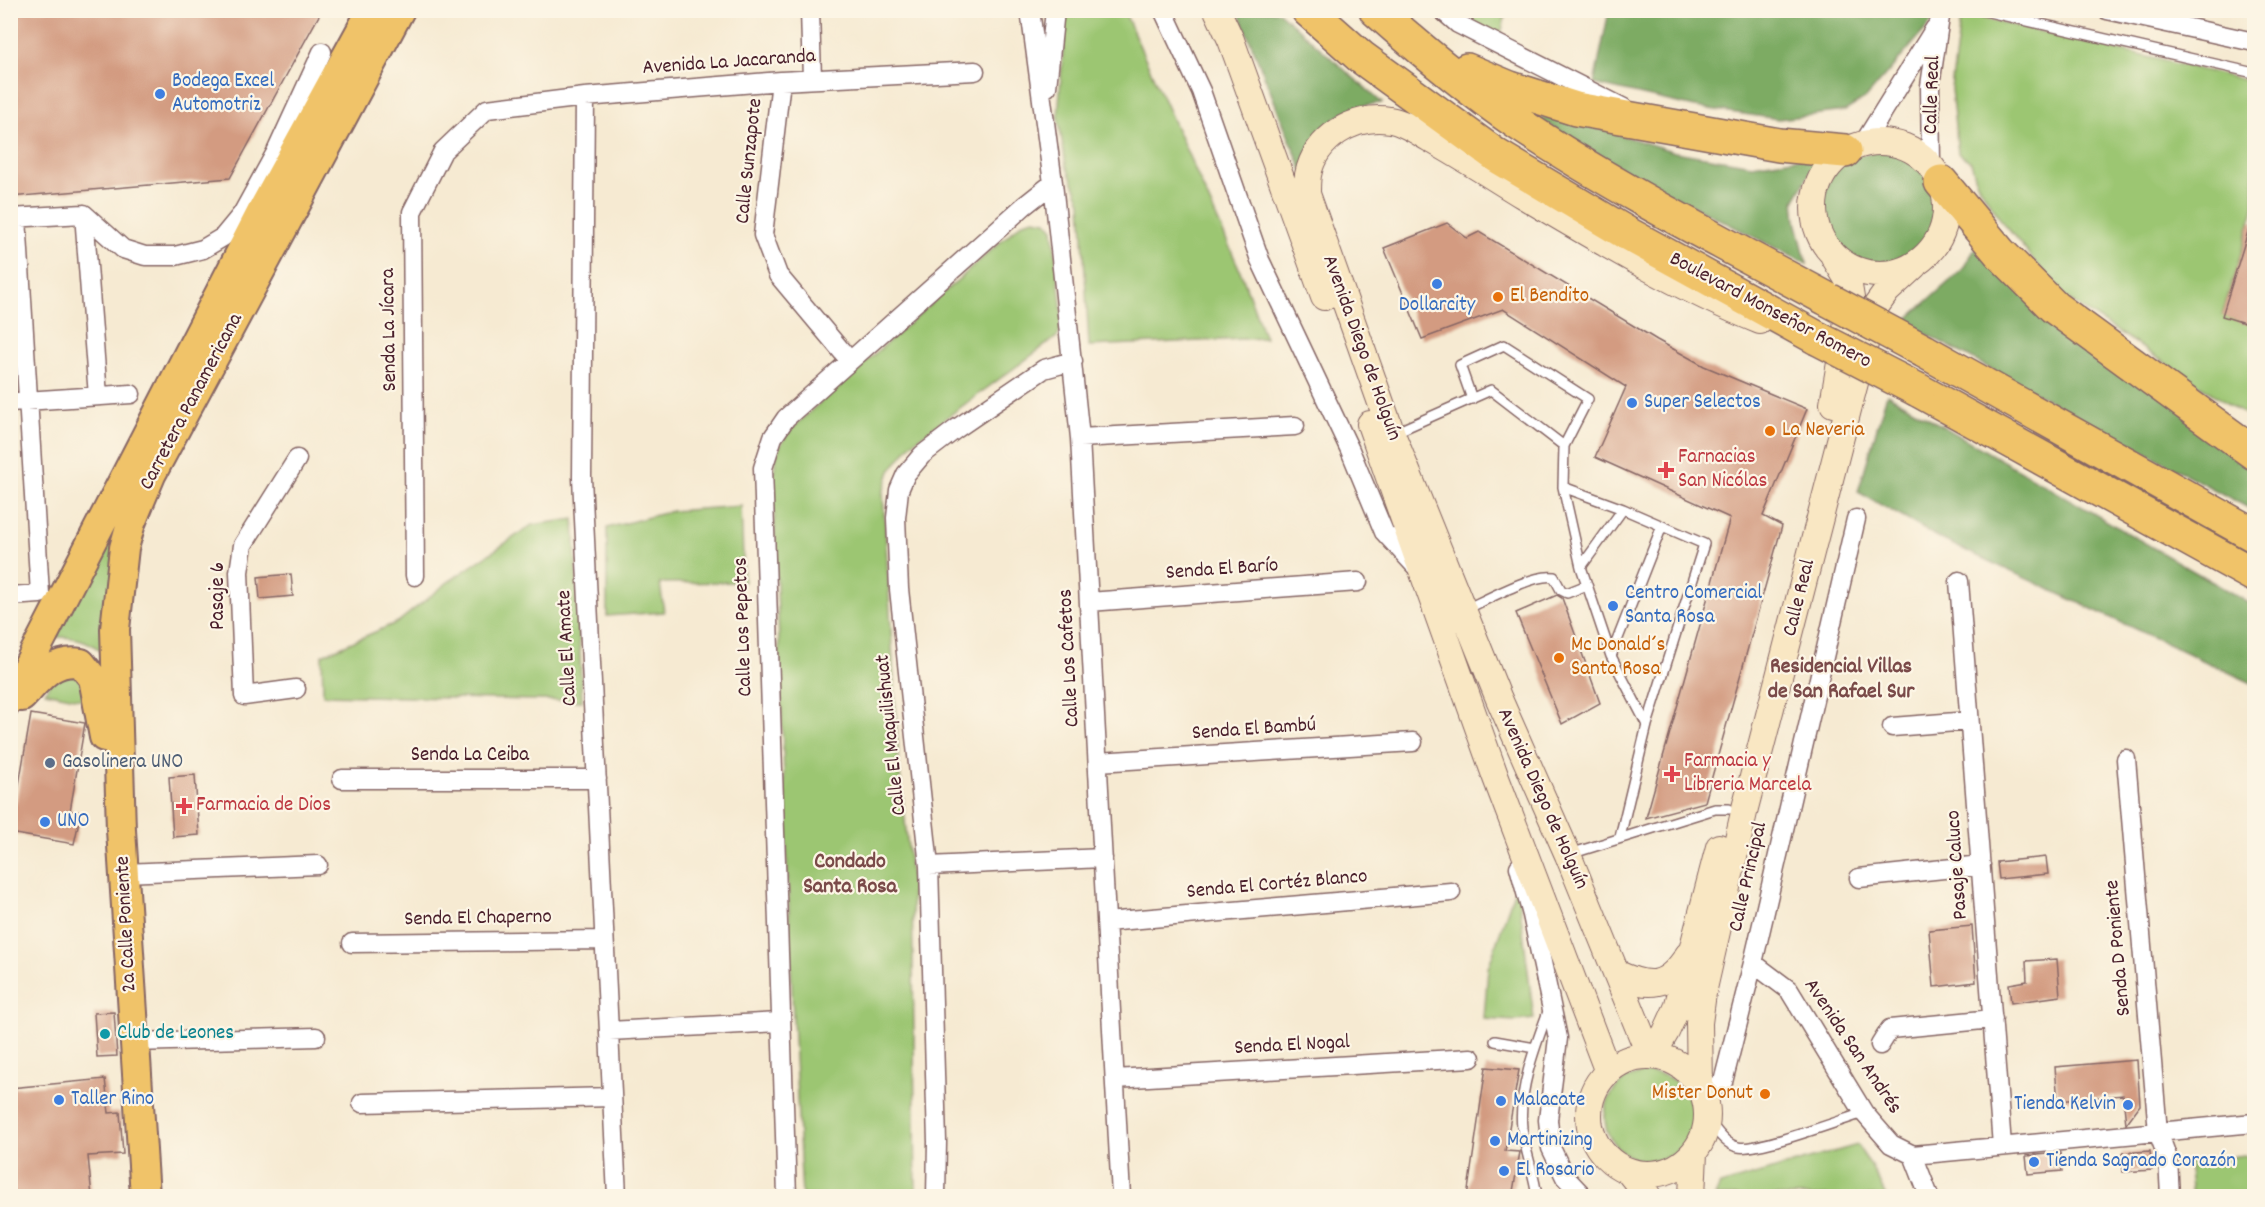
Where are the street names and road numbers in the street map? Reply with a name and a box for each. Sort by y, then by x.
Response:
street label: Avenida La Jacaranda [641,42,818,84]
street label: Calle Real [1917,55,1949,135]
street label: Calle Sunzapote [728,97,772,225]
street label: Boulevard Monseñor Romero [1664,245,1876,377]
street label: Avenida Diego de Holguín [1313,251,1409,445]
street label: Senda La Jícara [374,267,406,392]
street label: Carretera Panamericana [133,307,252,496]
street label: Senda El Barío [1165,551,1279,589]
street label: Calle Real [1776,556,1824,640]
street label: Calle Los Pepetos [727,557,761,697]
street label: Pasaje 6 [204,562,234,630]
street label: Calle Los Cafetos [1051,588,1089,728]
street label: Calle El Amate [550,589,586,707]
street label: Calle El Maquilishuat [869,653,915,817]
street label: Avenida Diego de Holguín [1489,704,1595,894]
street label: Senda El Bambú [1191,711,1317,749]
street label: Senda La Ceiba [411,741,530,771]
street label: Pasaje Caluco [1939,809,1977,921]
street label: Calle Principal [1722,819,1776,935]
street label: 2a Calle Poniente [108,855,146,993]
street label: Senda El Cortéz Blanco [1185,862,1369,908]
street label: Senda D Poniente [2098,879,2140,1017]
street label: Senda El Chaperno [404,903,552,935]
street label: Avenida San Andrés [1795,973,1909,1121]
street label: Senda El Nogal [1233,1028,1351,1064]

